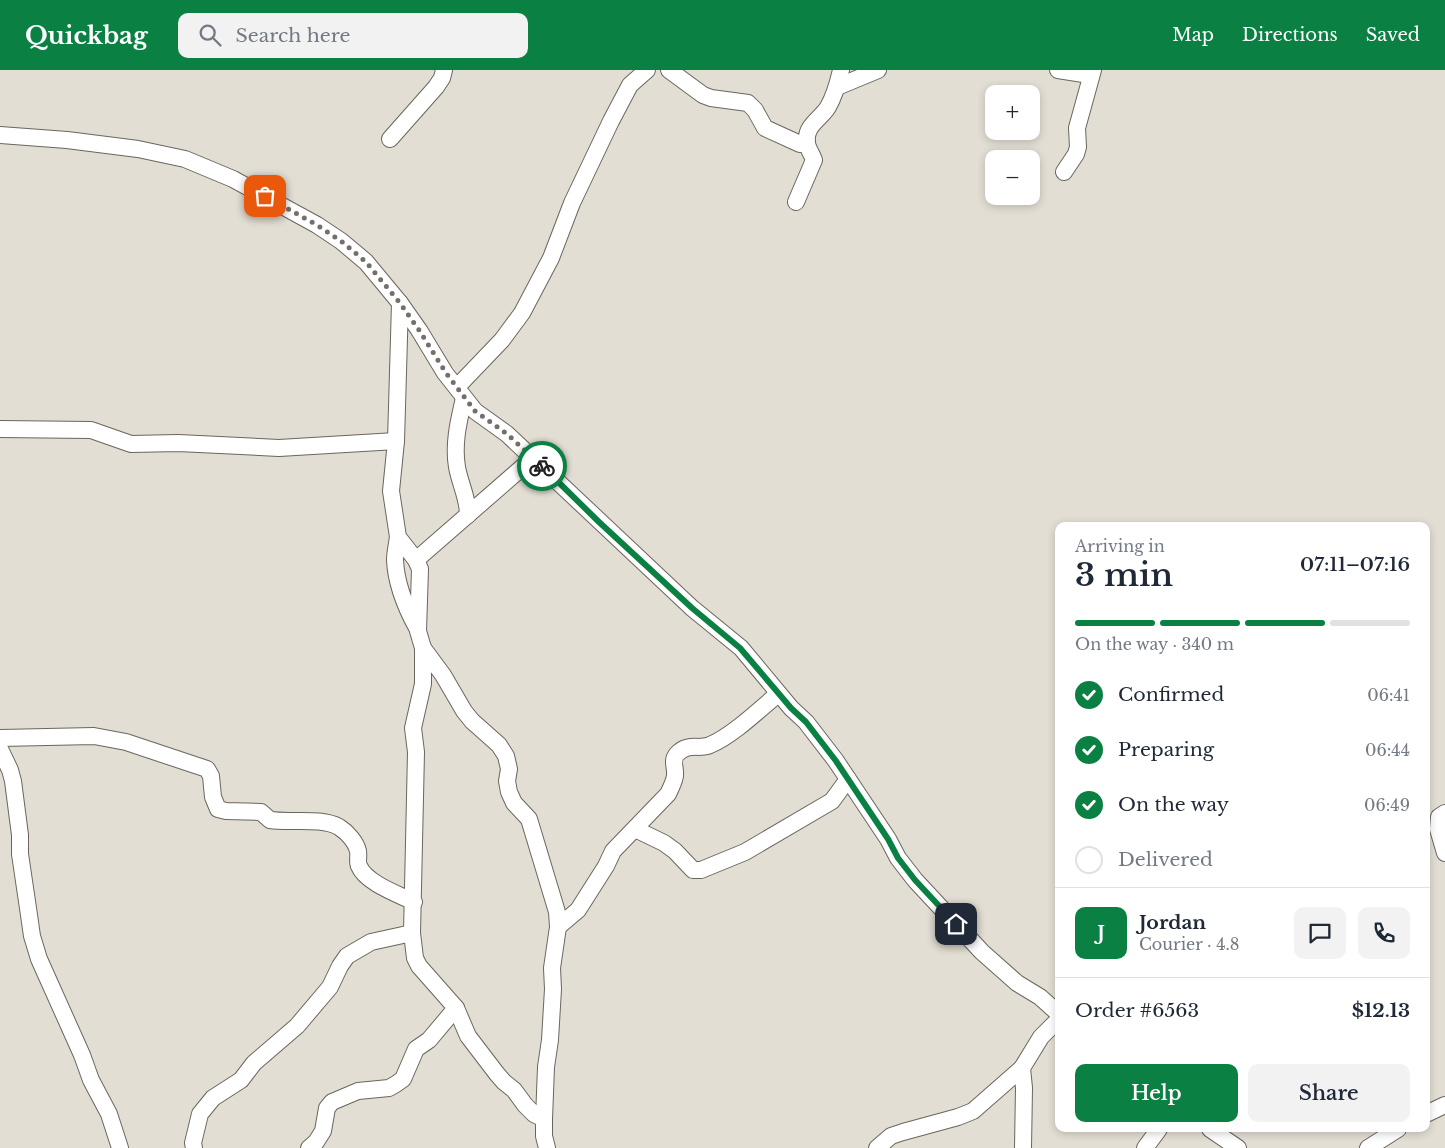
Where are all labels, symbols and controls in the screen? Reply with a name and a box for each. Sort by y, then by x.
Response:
search box [178,13,528,58]
text: Quickbag [25,21,148,50]
icon: search [196,21,224,49]
text: Search here [236,24,350,47]
text: Map [1172,24,1214,46]
text: Directions [1242,24,1338,46]
text: Saved [1366,24,1420,46]
map controls [985,85,1040,205]
button: + [985,85,1040,140]
button: − [985,150,1040,205]
pin [244,175,286,217]
icon: bag [251,182,279,210]
courier [517,441,567,491]
icon: bike [528,452,556,480]
text: Arriving in [1075,536,1165,556]
text: 07:11–07:16 [1300,553,1410,576]
text: 3 min [1075,555,1173,595]
text: On the way · 340 m [1075,634,1234,654]
icon: check [1075,681,1103,709]
text: Confirmed [1118,683,1224,706]
text: 06:41 [1367,685,1410,705]
icon: check [1075,736,1103,764]
text: Preparing [1118,738,1214,761]
text: 06:44 [1365,740,1410,760]
icon: check [1075,791,1103,819]
text: On the way [1118,793,1229,816]
text: 06:49 [1364,795,1410,815]
text: Delivered [1118,848,1213,871]
pin [935,903,977,945]
button: chat [1294,907,1346,959]
button: phone [1358,907,1410,959]
icon: home [942,910,970,938]
text: Jordan [1139,911,1206,934]
text: J [1097,921,1105,944]
text: Courier · 4.8 [1139,934,1240,954]
text: Order #6563 [1075,999,1199,1022]
text: $12.13 [1352,999,1410,1022]
button: Help [1075,1064,1238,1122]
button: Share [1248,1064,1410,1122]

